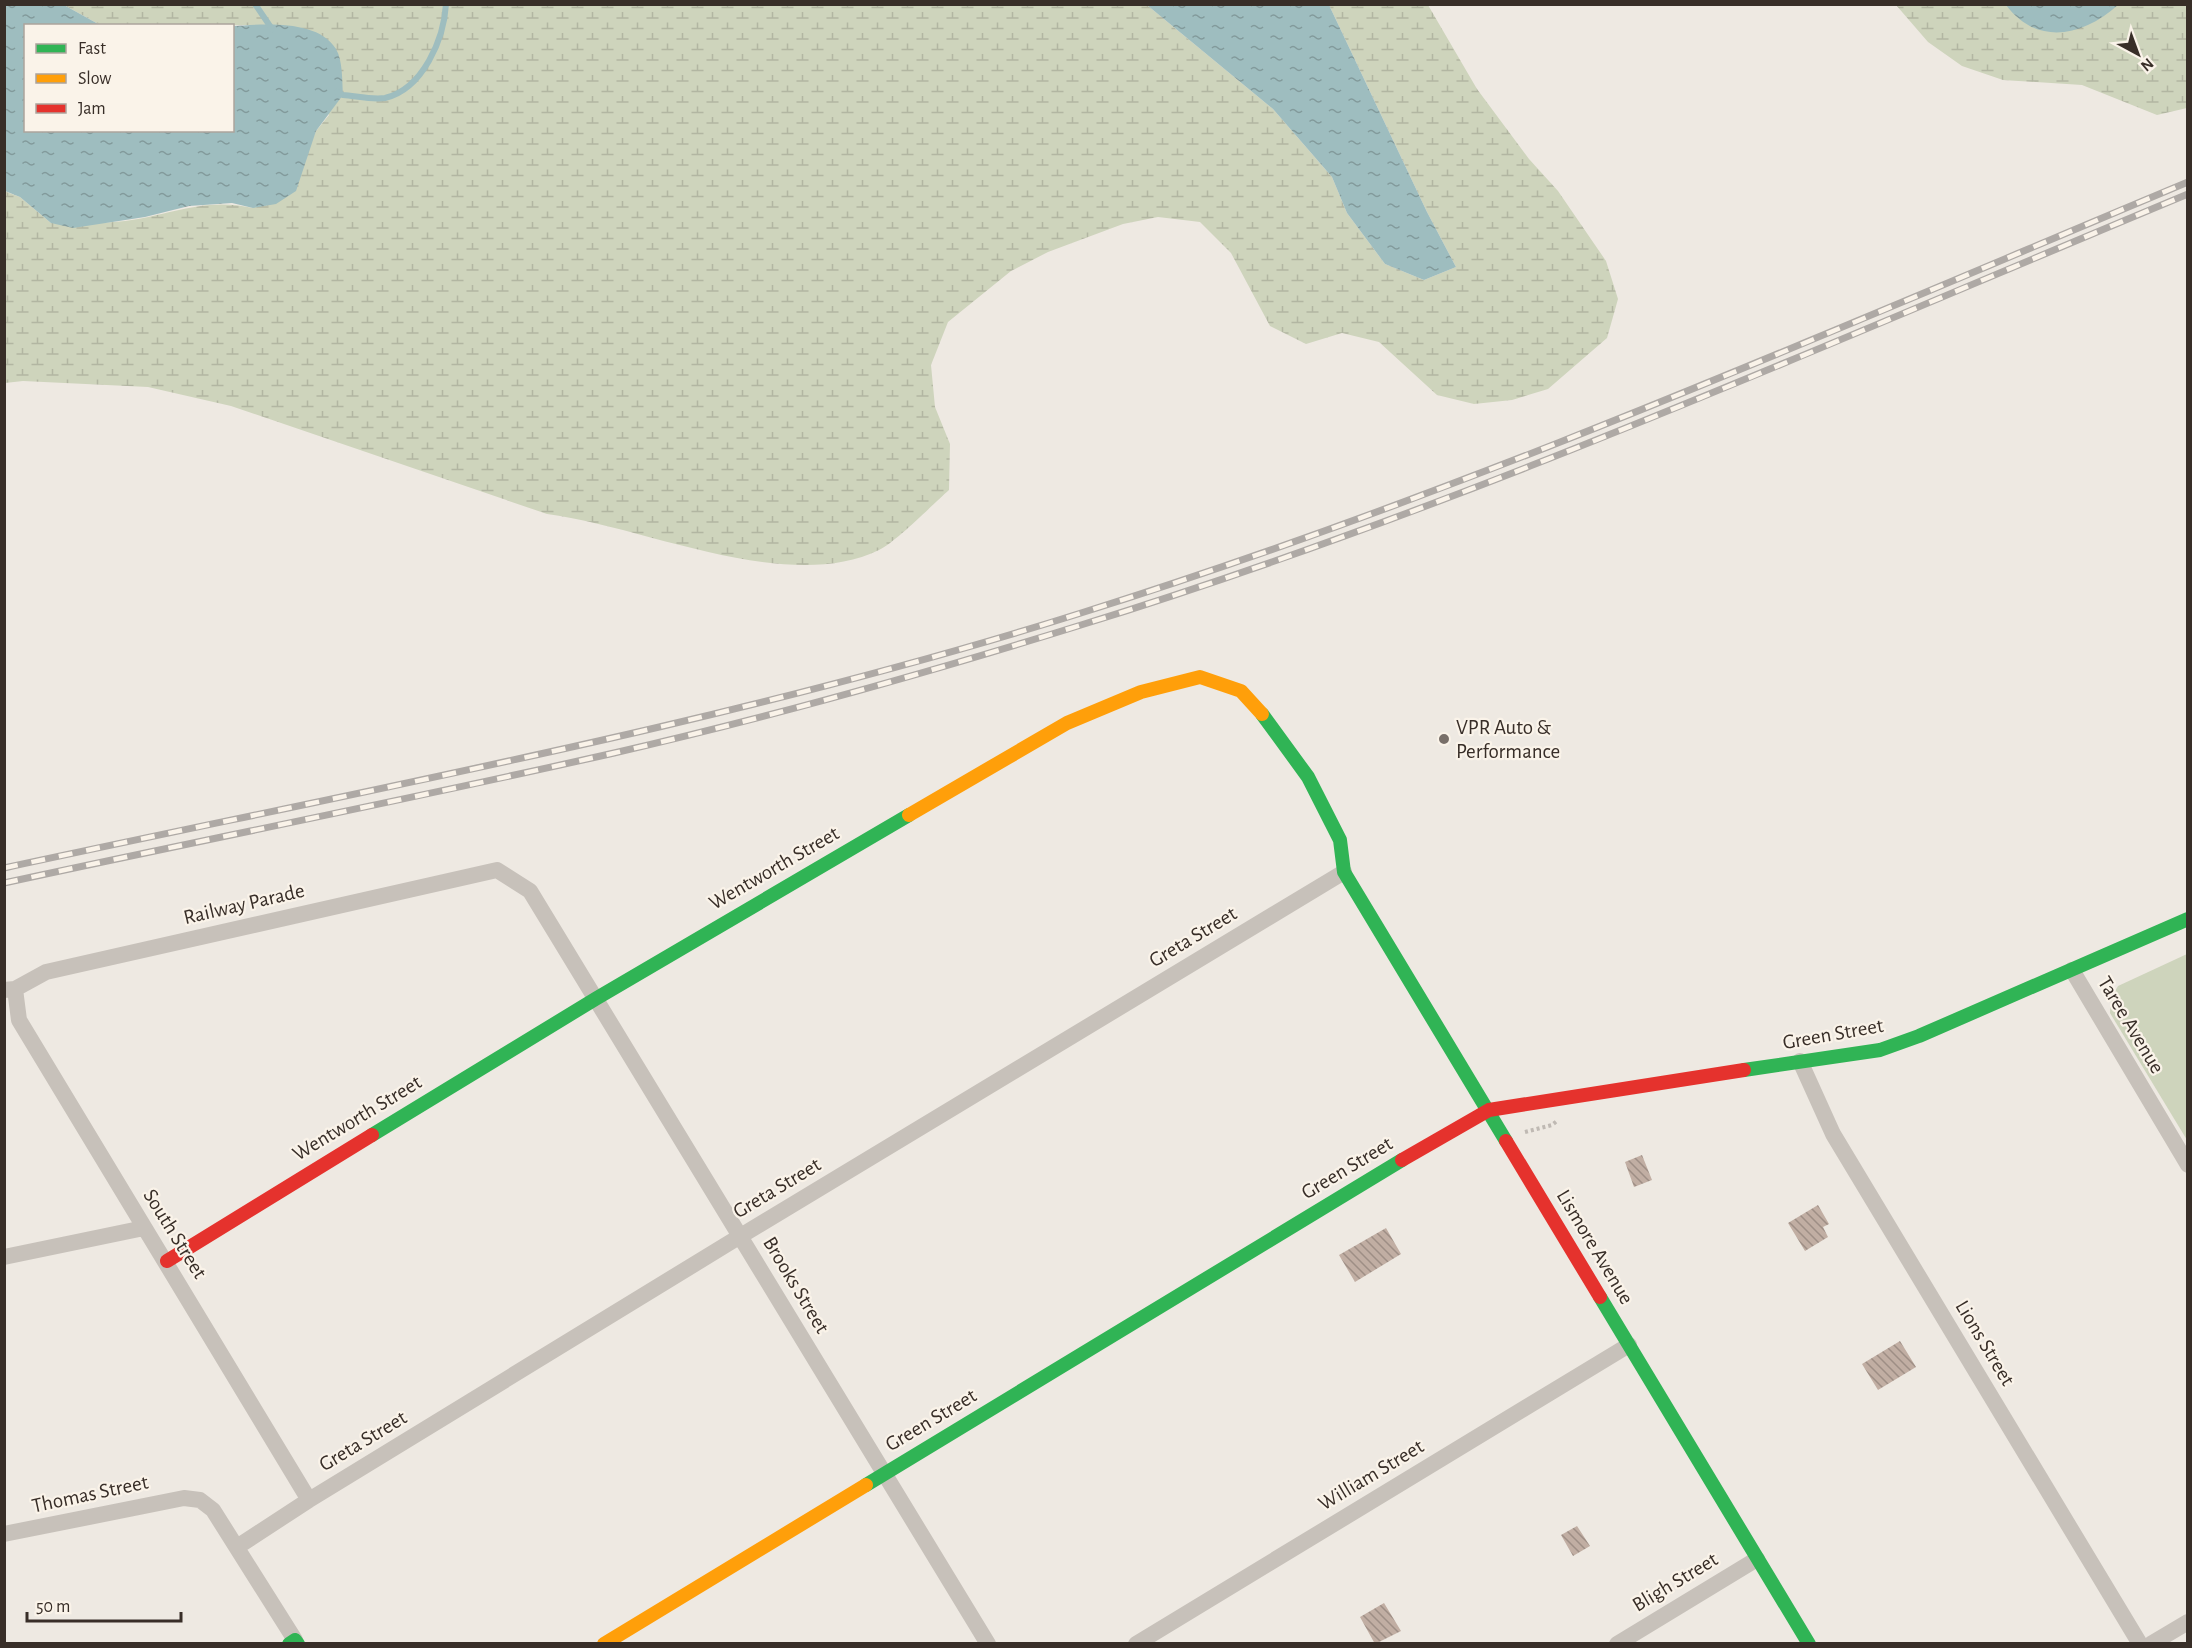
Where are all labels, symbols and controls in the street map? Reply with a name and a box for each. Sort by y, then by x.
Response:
legend [24,24,234,132]
north arrow [2108,24,2168,84]
text: Fast [78,40,106,58]
text: N [2138,55,2157,74]
text: Slow [78,70,111,88]
text: Jam [78,100,106,118]
place label: VPR Auto & Performance [1456,717,1560,762]
marker: VPR Auto & Performance [1437,732,1451,746]
street label: Wentworth Street [705,822,843,914]
street label: Railway Parade [181,880,307,928]
street label: Greta Street [1146,903,1241,971]
street label: Taree Avenue [2094,973,2168,1077]
street label: Green Street [1781,1015,1885,1053]
street label: Wentworth Street [289,1071,425,1165]
street label: Green Street [1298,1133,1396,1203]
street label: Greta Street [730,1154,825,1222]
street label: South Street [139,1186,211,1283]
street label: Lismore Avenue [1553,1186,1637,1308]
street label: Brooks Street [759,1233,833,1337]
street label: Lions Street [1951,1297,2019,1390]
street label: Green Street [882,1385,980,1455]
street label: Greta Street [316,1407,411,1475]
street label: William Street [1315,1435,1427,1515]
street label: Thomas Street [30,1471,150,1517]
street label: Bligh Street [1629,1548,1722,1616]
scale bar [27,1585,182,1623]
text: 50 m [36,1598,70,1616]

